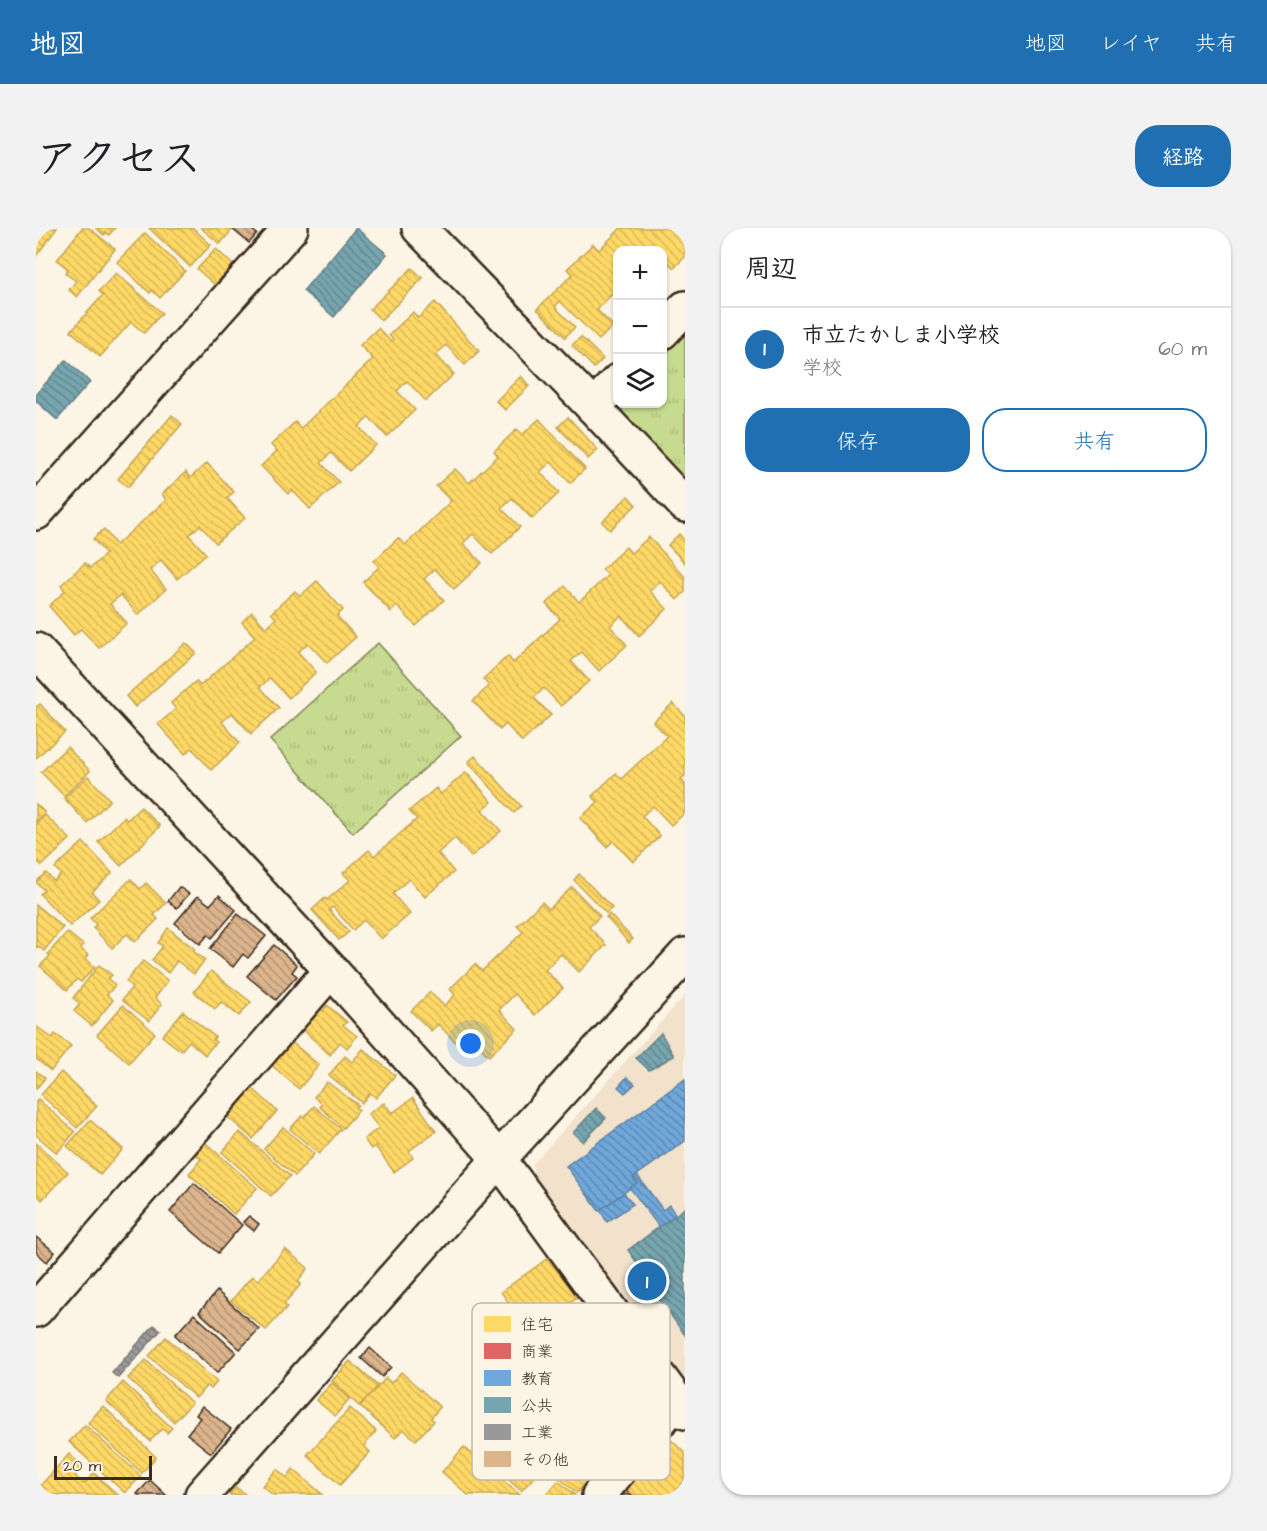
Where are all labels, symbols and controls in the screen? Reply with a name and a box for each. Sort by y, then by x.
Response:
text: 地図 [30,25,86,64]
text: 地図 [1025,29,1067,58]
text: レイヤ [1100,29,1162,58]
text: 共有 [1195,29,1237,58]
button: 経路 [1135,125,1231,187]
text: アクセス [36,131,201,189]
map controls [613,246,667,408]
button: + [613,246,667,300]
text: 周辺 [745,251,797,287]
button: − [613,300,667,354]
text: 市立たかしま小学校 [802,320,1000,351]
text: 1 [763,335,766,363]
text: 60 m [1158,335,1207,363]
button: layers [613,354,667,408]
text: 学校 [802,354,842,382]
button: 保存 [745,408,970,472]
button: 共有 [982,408,1207,472]
your location [456,1029,485,1058]
pin: 1 [628,1258,666,1304]
legend [472,1303,670,1480]
text: 住宅 [521,1314,553,1336]
text: 商業 [521,1341,553,1363]
text: 教育 [521,1368,553,1390]
text: 公共 [521,1395,553,1417]
text: 工業 [521,1422,553,1444]
text: その他 [521,1449,569,1471]
scale bar [54,1453,152,1480]
text: 20 m [63,1455,101,1477]

